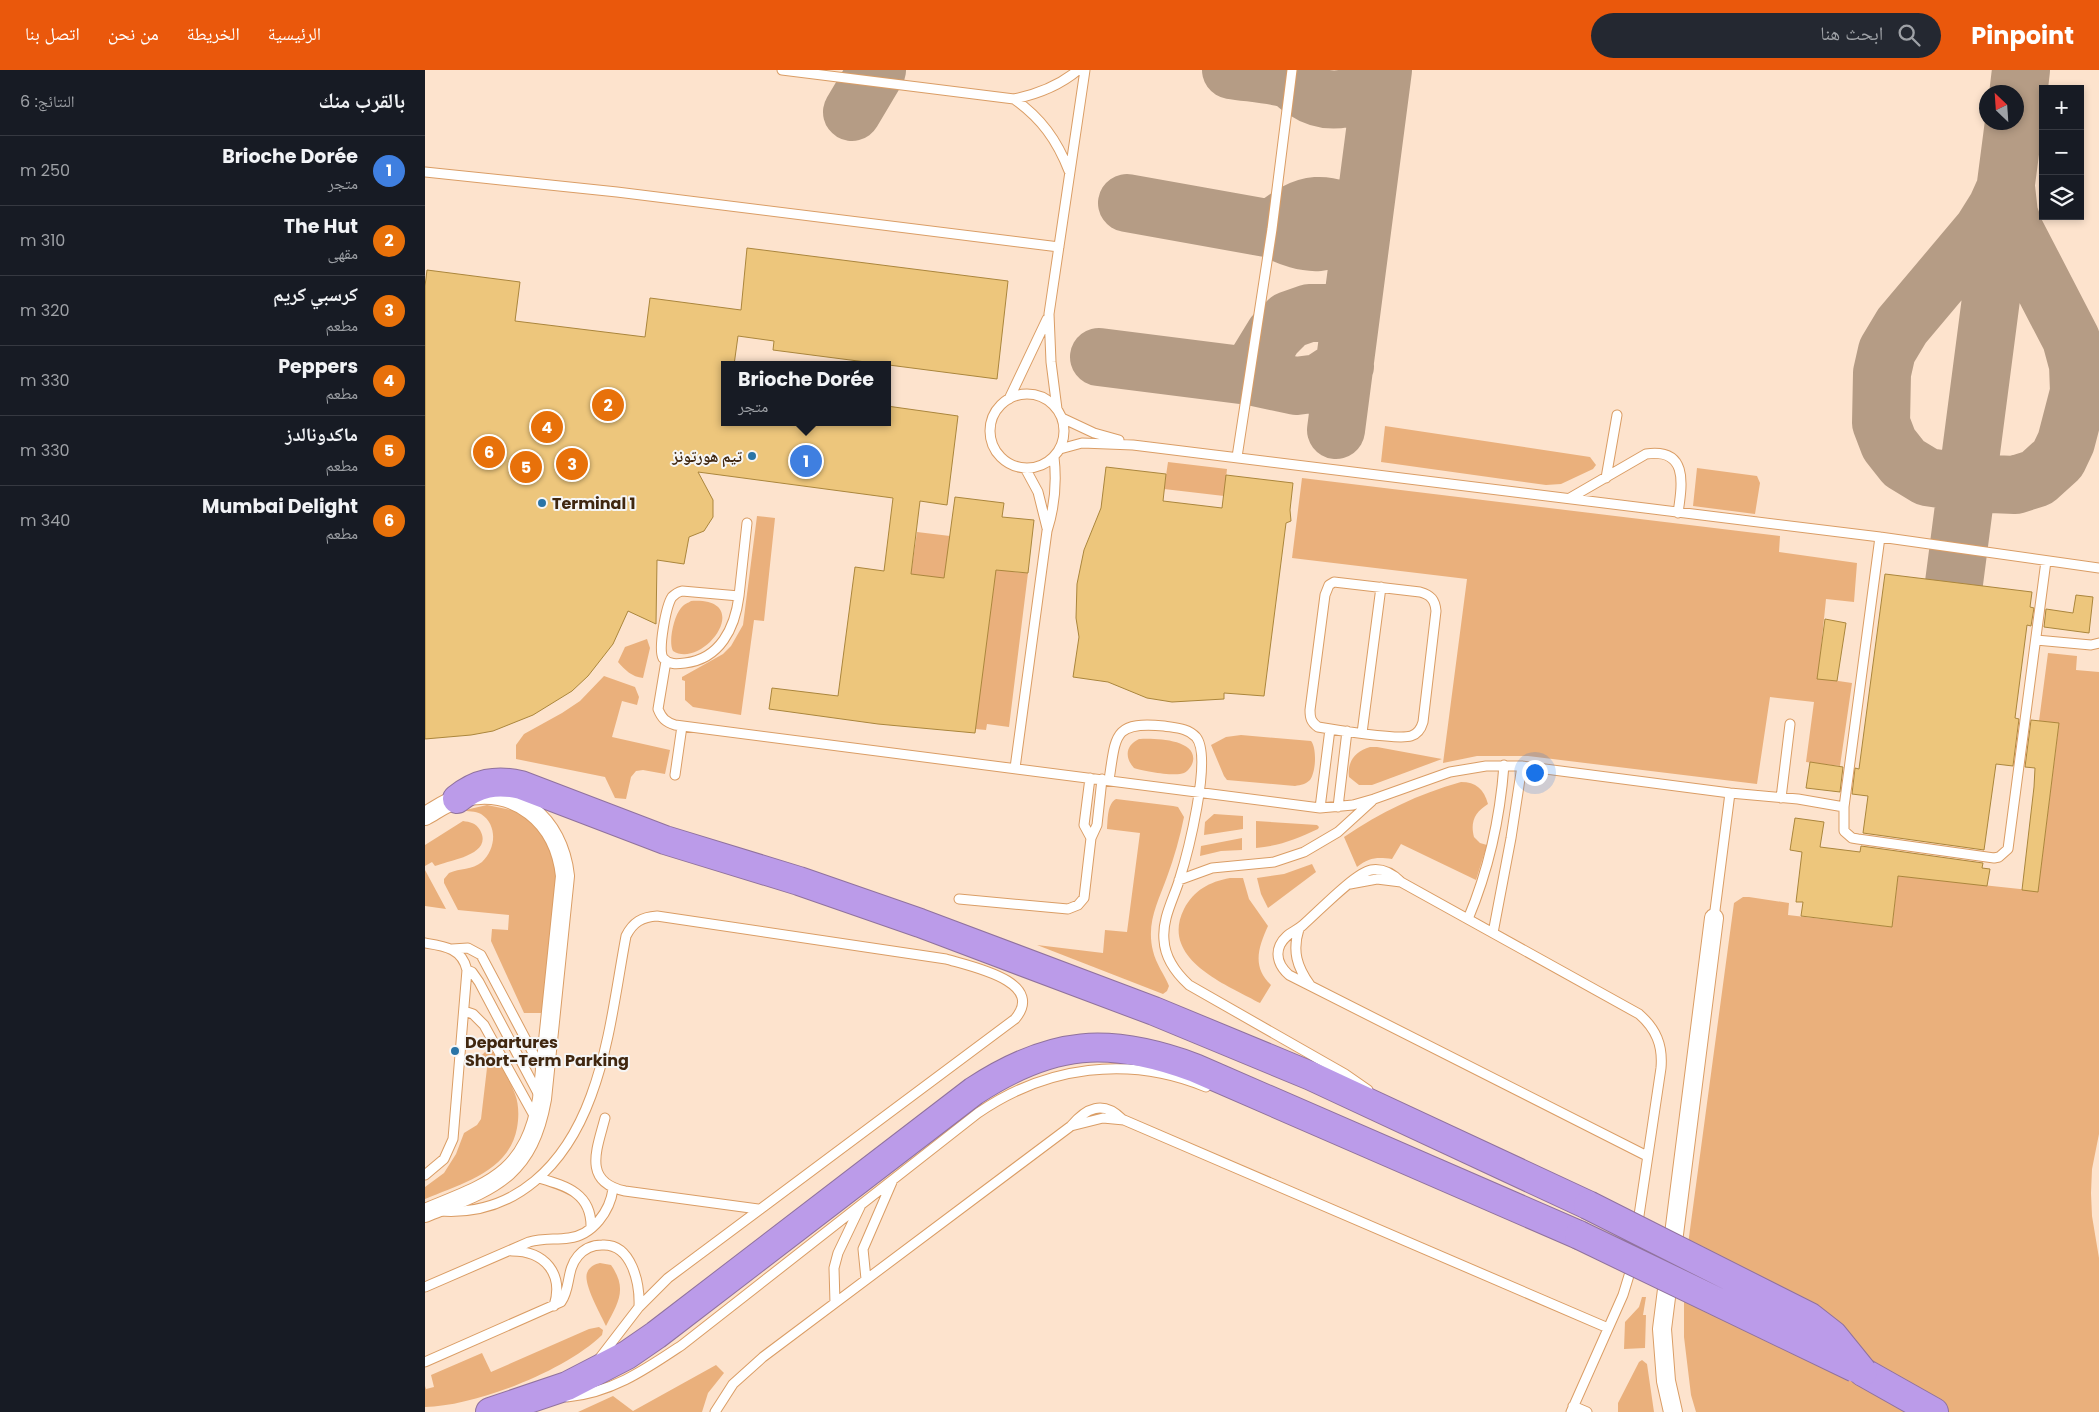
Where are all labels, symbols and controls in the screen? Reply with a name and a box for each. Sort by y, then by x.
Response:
search box [1591,13,1941,58]
text: Pinpoint [1971,19,2074,52]
text: ابحث هنا [1820,20,1883,47]
text: اتصل بنا [25,21,80,46]
text: من نحن [108,21,159,46]
text: الخريطة [187,21,240,46]
text: الرئيسية [268,21,321,46]
icon: search [1895,21,1923,49]
north arrow [1979,85,2024,130]
map controls [2039,85,2084,220]
button: + [2039,85,2084,130]
text: بالقرب منك [319,86,405,115]
text: النتائج: 6 [20,90,75,113]
button: − [2039,130,2084,175]
text: Brioche Dorée [222,143,358,170]
text: 250 m [20,159,70,182]
text: 1 [386,159,392,182]
text: متجر [328,172,358,195]
button: layers [2039,175,2084,220]
text: The Hut [284,213,358,240]
text: 310 m [20,229,65,252]
text: 2 [384,229,394,252]
text: مقهى [327,242,358,265]
text: كرسبي كريم [273,281,358,308]
text: 320 m [20,299,69,322]
text: 3 [384,299,394,322]
text: مطعم [326,314,358,337]
text: Peppers [278,353,358,380]
popup [721,361,891,426]
text: Brioche Dorée [738,366,874,393]
text: 330 m [20,369,70,392]
text: 4 [384,369,394,392]
text: مطعم [326,382,358,405]
pin: 2 [592,386,624,424]
text: متجر [738,395,768,418]
pin: 4 [531,408,563,446]
text: ماكدونالدز [285,421,358,448]
pin: 6 [473,433,505,471]
text: 330 m [20,439,70,462]
text: 5 [384,439,394,462]
pin: 1 [790,442,822,480]
pin: 3 [556,445,588,483]
place label: تيم هورتونز [671,445,743,468]
pin: 5 [510,448,542,486]
marker: تيم هورتونز [746,450,758,462]
text: مطعم [326,454,358,477]
place label: Terminal 1 [552,492,636,515]
text: Mumbai Delight [202,493,358,520]
marker: Terminal 1 [536,497,548,509]
text: 340 m [20,509,70,532]
text: 6 [384,509,394,532]
text: مطعم [326,522,358,545]
your location [1522,760,1548,786]
place label: Departures Short-Term Parking [465,1031,629,1072]
marker: Departures Short-Term Parking [449,1045,461,1057]

